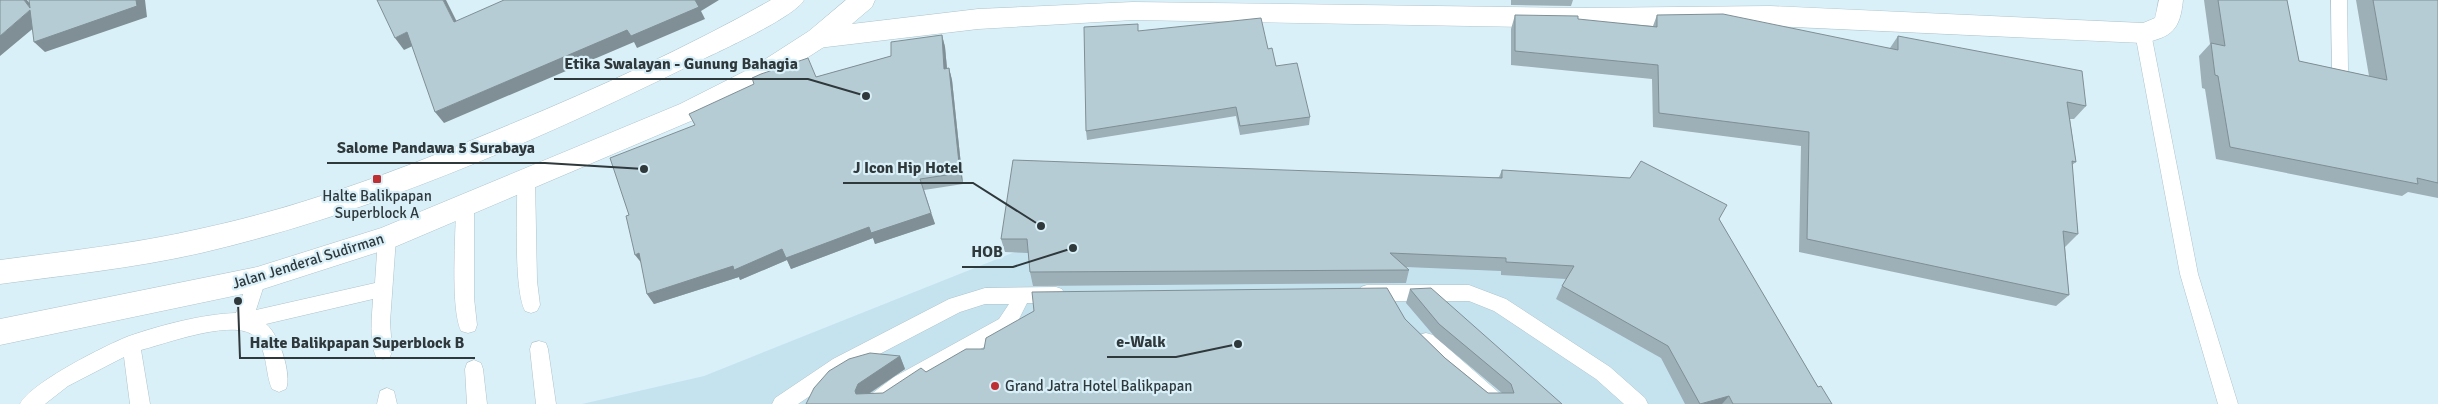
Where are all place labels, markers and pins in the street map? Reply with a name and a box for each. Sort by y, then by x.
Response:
callout: Etika Swalayan - Gunung Bahagia [554,48,808,79]
callout: Salome Pandawa 5 Surabaya [327,132,545,163]
callout: J Icon Hip Hotel [843,152,973,183]
marker: Halte Balikpapan Superblock A [371,173,383,185]
place label: Halte Balikpapan Superblock A [322,187,432,222]
callout: HOB [962,236,1013,267]
callout: e-Walk [1107,326,1176,357]
callout: Halte Balikpapan Superblock B [240,327,475,358]
place label: Grand Jatra Hotel Balikpapan [1005,377,1192,395]
marker: Grand Jatra Hotel Balikpapan [989,380,1001,392]

